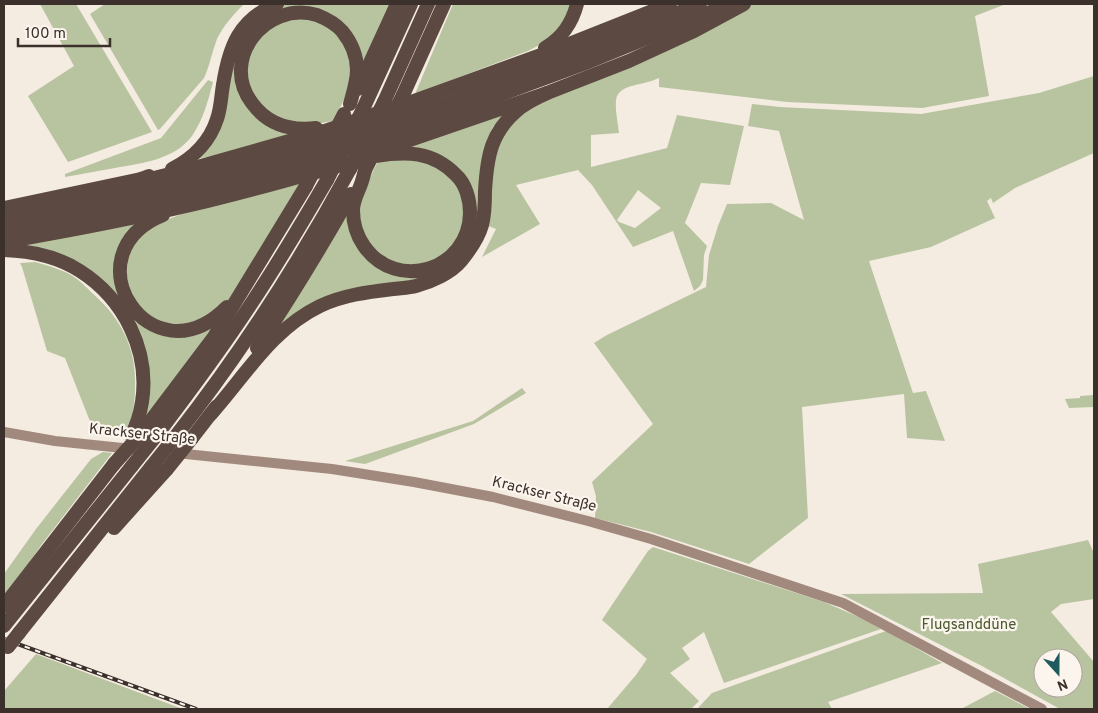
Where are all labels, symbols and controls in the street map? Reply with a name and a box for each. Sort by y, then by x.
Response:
scale bar [18,15,110,47]
text: 100 m [25,25,66,44]
street label: Krackser Straße [88,420,196,450]
street label: Krackser Straße [490,473,598,517]
park label: Flugsanddüne [922,616,1016,635]
north arrow [1033,648,1083,698]
text: N [1054,674,1070,693]

